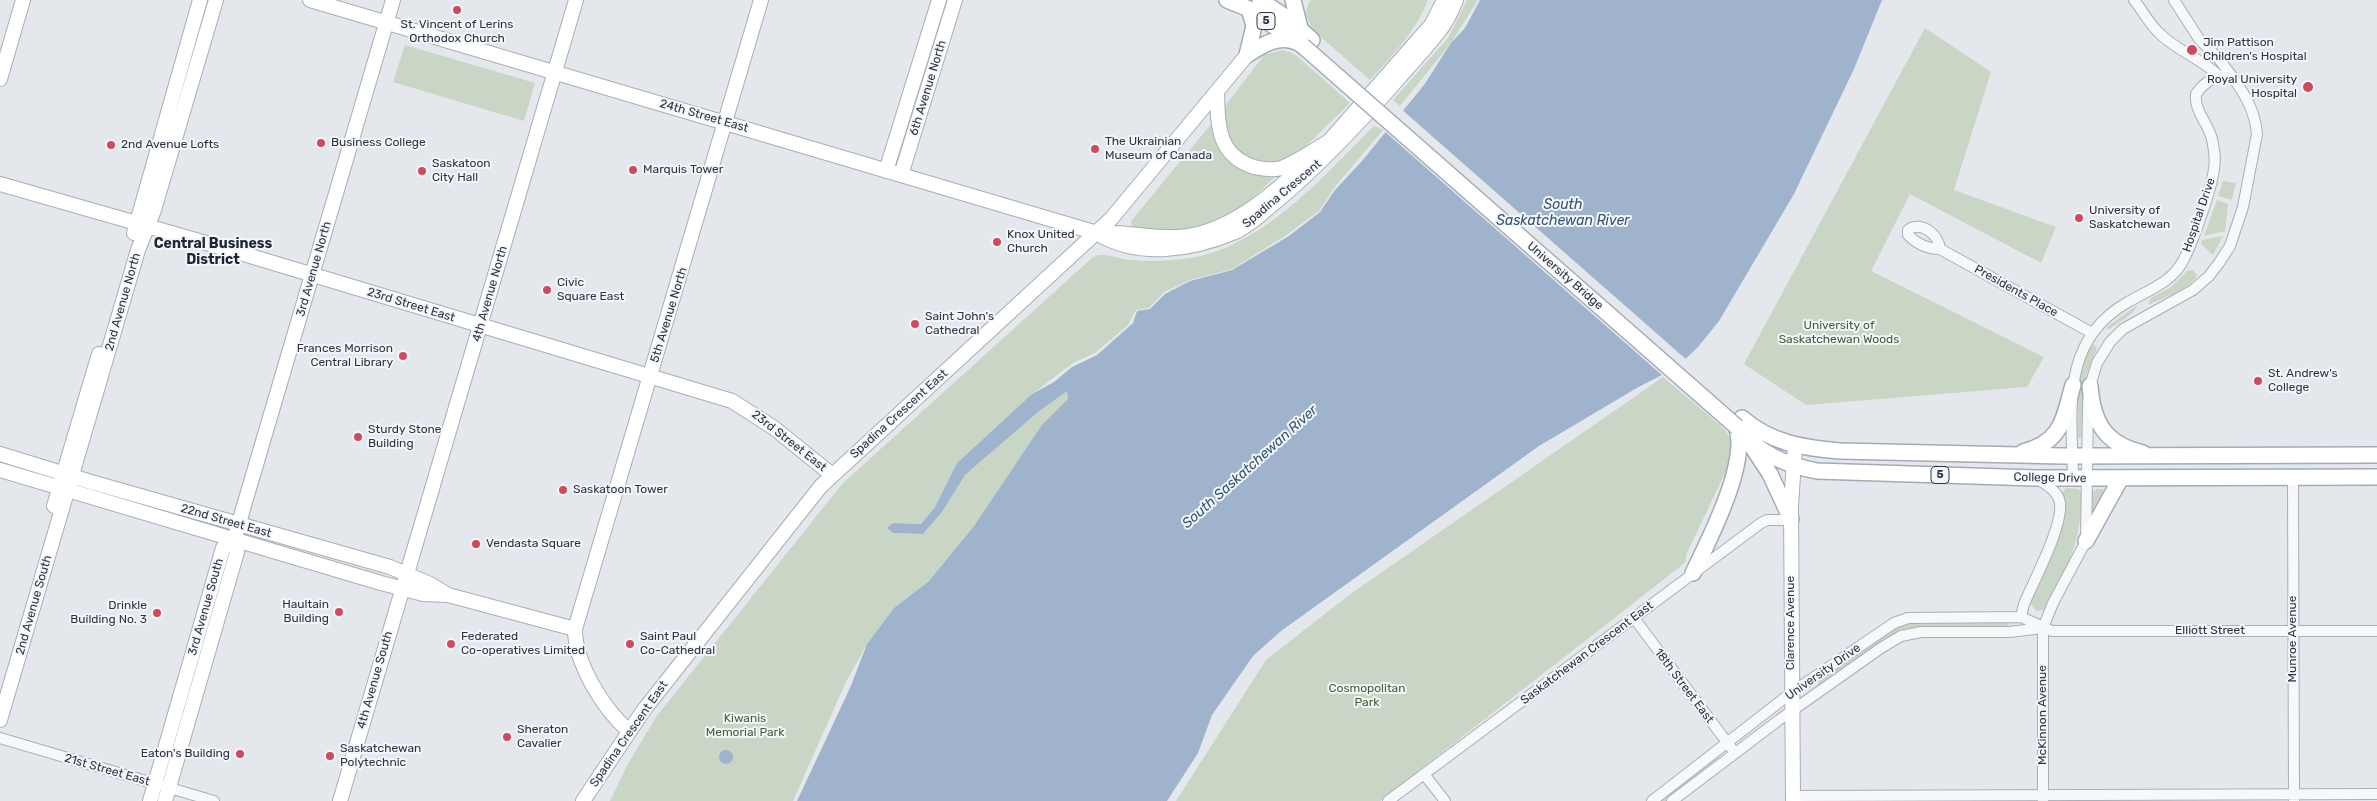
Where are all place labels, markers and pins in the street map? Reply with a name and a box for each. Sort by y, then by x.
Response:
marker: St. Vincent of Lerins Orthodox Church [451,4,463,16]
place label: St. Vincent of Lerins Orthodox Church [401,18,513,46]
place label: Jim Pattison Children's Hospital [2203,36,2307,64]
marker: Jim Pattison Children's Hospital [2185,43,2199,57]
place label: Royal University Hospital [2207,73,2297,101]
marker: Royal University Hospital [2301,80,2315,94]
place label: The Ukrainian Museum of Canada [1105,135,1212,163]
place label: Business College [331,136,426,150]
marker: Business College [315,137,327,149]
place label: 2nd Avenue Lofts [121,138,219,152]
marker: 2nd Avenue Lofts [105,139,117,151]
marker: The Ukrainian Museum of Canada [1089,143,1101,155]
place label: Saskatoon City Hall [432,157,491,185]
place label: Marquis Tower [643,163,723,177]
marker: Marquis Tower [627,164,639,176]
marker: Saskatoon City Hall [416,165,428,177]
place label: University of Saskatchewan [2089,204,2170,232]
marker: University of Saskatchewan [2073,212,2085,224]
place label: Knox United Church [1007,228,1075,256]
marker: Knox United Church [991,236,1003,248]
place label: Civic Square East [557,276,624,304]
marker: Civic Square East [541,284,553,296]
place label: Saint John's Cathedral [925,310,994,338]
marker: Saint John's Cathedral [909,318,921,330]
place label: Frances Morrison Central Library [297,342,393,370]
marker: Frances Morrison Central Library [397,350,409,362]
place label: St. Andrew's College [2268,367,2338,395]
marker: St. Andrew's College [2252,375,2264,387]
place label: Sturdy Stone Building [368,423,442,451]
marker: Sturdy Stone Building [352,431,364,443]
place label: Saskatoon Tower [573,483,668,497]
marker: Saskatoon Tower [557,484,569,496]
place label: Vendasta Square [486,537,581,551]
marker: Vendasta Square [470,538,482,550]
place label: Haultain Building [282,598,329,626]
place label: Drinkle Building No. 3 [70,599,147,627]
marker: Haultain Building [333,606,345,618]
marker: Drinkle Building No. 3 [151,607,163,619]
place label: Federated Co-operatives Limited [461,630,585,658]
place label: Saint Paul Co-Cathedral [640,630,715,658]
marker: Federated Co-operatives Limited [445,638,457,650]
marker: Saint Paul Co-Cathedral [624,638,636,650]
place label: Sheraton Cavalier [517,723,568,751]
marker: Sheraton Cavalier [501,731,513,743]
place label: Saskatchewan Polytechnic [340,742,421,770]
place label: Eaton's Building [141,747,230,761]
marker: Eaton's Building [234,748,246,760]
marker: Saskatchewan Polytechnic [324,750,336,762]

